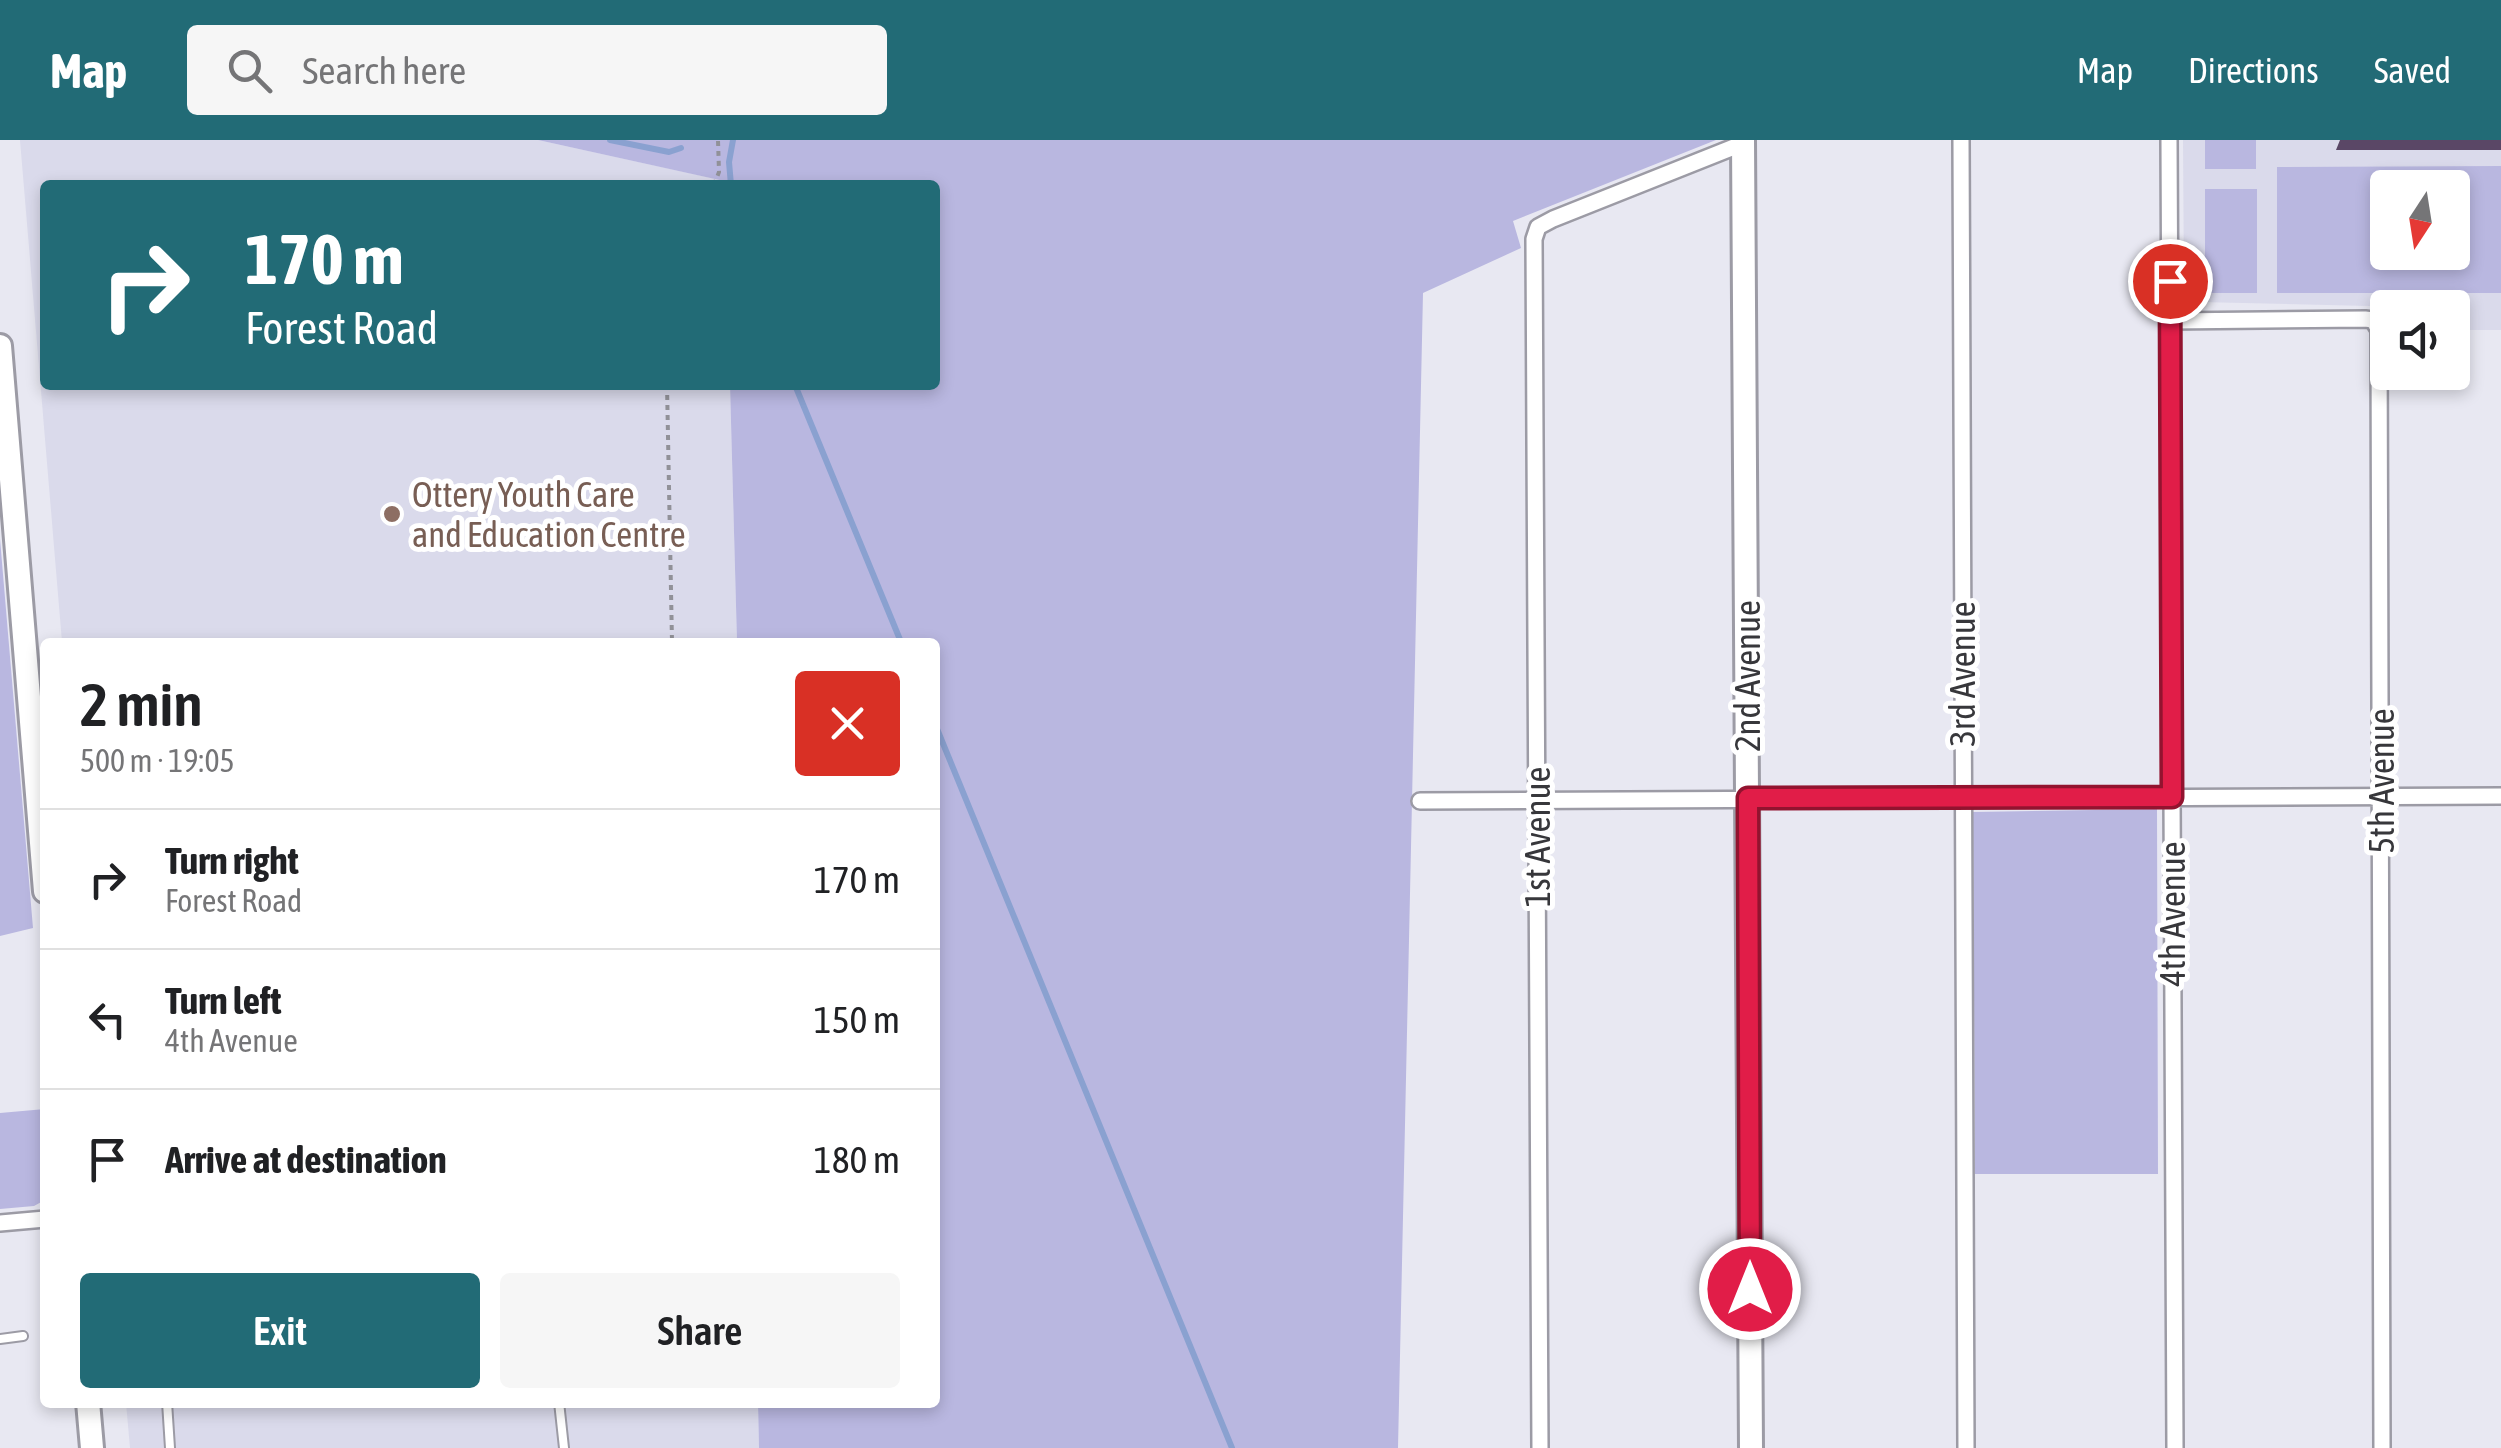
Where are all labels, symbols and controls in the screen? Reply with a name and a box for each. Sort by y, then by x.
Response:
search box [187,25,887,115]
text: Map [50,43,127,98]
icon: search [222,43,277,98]
text: Search here [302,49,466,92]
text: Map [2077,50,2133,90]
text: Directions [2188,50,2319,90]
text: Saved [2374,50,2451,90]
north arrow [2370,170,2470,270]
map controls [2370,170,2470,390]
text: 170 m [245,219,404,299]
icon: right [80,220,210,350]
pin [2128,239,2213,324]
icon: arrive [2143,254,2198,309]
button: sound [2370,290,2470,390]
text: Forest Road [245,302,438,354]
place label: Ottery Youth Care and Education Centre [412,474,686,554]
marker: Ottery Youth Care and Education Centre [381,503,403,525]
street label: 2nd Avenue [1727,600,1767,752]
street label: 3rd Avenue [1942,601,1982,747]
text: 2 min [80,670,203,739]
button: close [795,671,900,776]
street label: 5th Avenue [2361,708,2401,854]
text: 500 m · 19:05 [80,742,235,779]
street label: 1st Avenue [1517,767,1557,907]
text: Turn right [165,839,299,882]
street label: 4th Avenue [2152,841,2192,987]
icon: right [80,852,135,907]
text: 170 m [814,858,900,901]
text: Forest Road [165,882,302,919]
text: Turn left [165,979,281,1022]
icon: left [80,992,135,1047]
text: 150 m [814,998,900,1041]
text: 4th Avenue [165,1022,298,1059]
icon: arrive [80,1132,135,1187]
text: Arrive at destination [165,1138,447,1181]
text: 180 m [814,1138,900,1181]
position arrow [1698,1237,1802,1341]
button: Exit [80,1273,480,1388]
button: Share [500,1273,900,1388]

